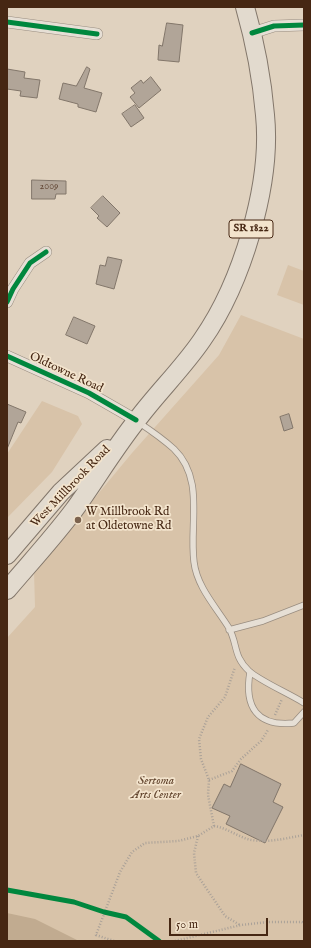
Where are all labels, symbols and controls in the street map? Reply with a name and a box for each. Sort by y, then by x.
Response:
house number: 2009 [40,181,58,193]
road number: SR 1822 [229,220,273,238]
street label: Oldtowne Road [27,350,105,396]
street label: West Millbrook Road [28,443,114,531]
place label: W Millbrook Rd at Oldetowne Rd [86,506,171,534]
marker: W Millbrook Rd at Oldetowne Rd [73,515,83,525]
park label: Sertoma Arts Center [131,775,181,803]
scale bar [171,910,270,936]
text: 50 m [176,917,198,932]

